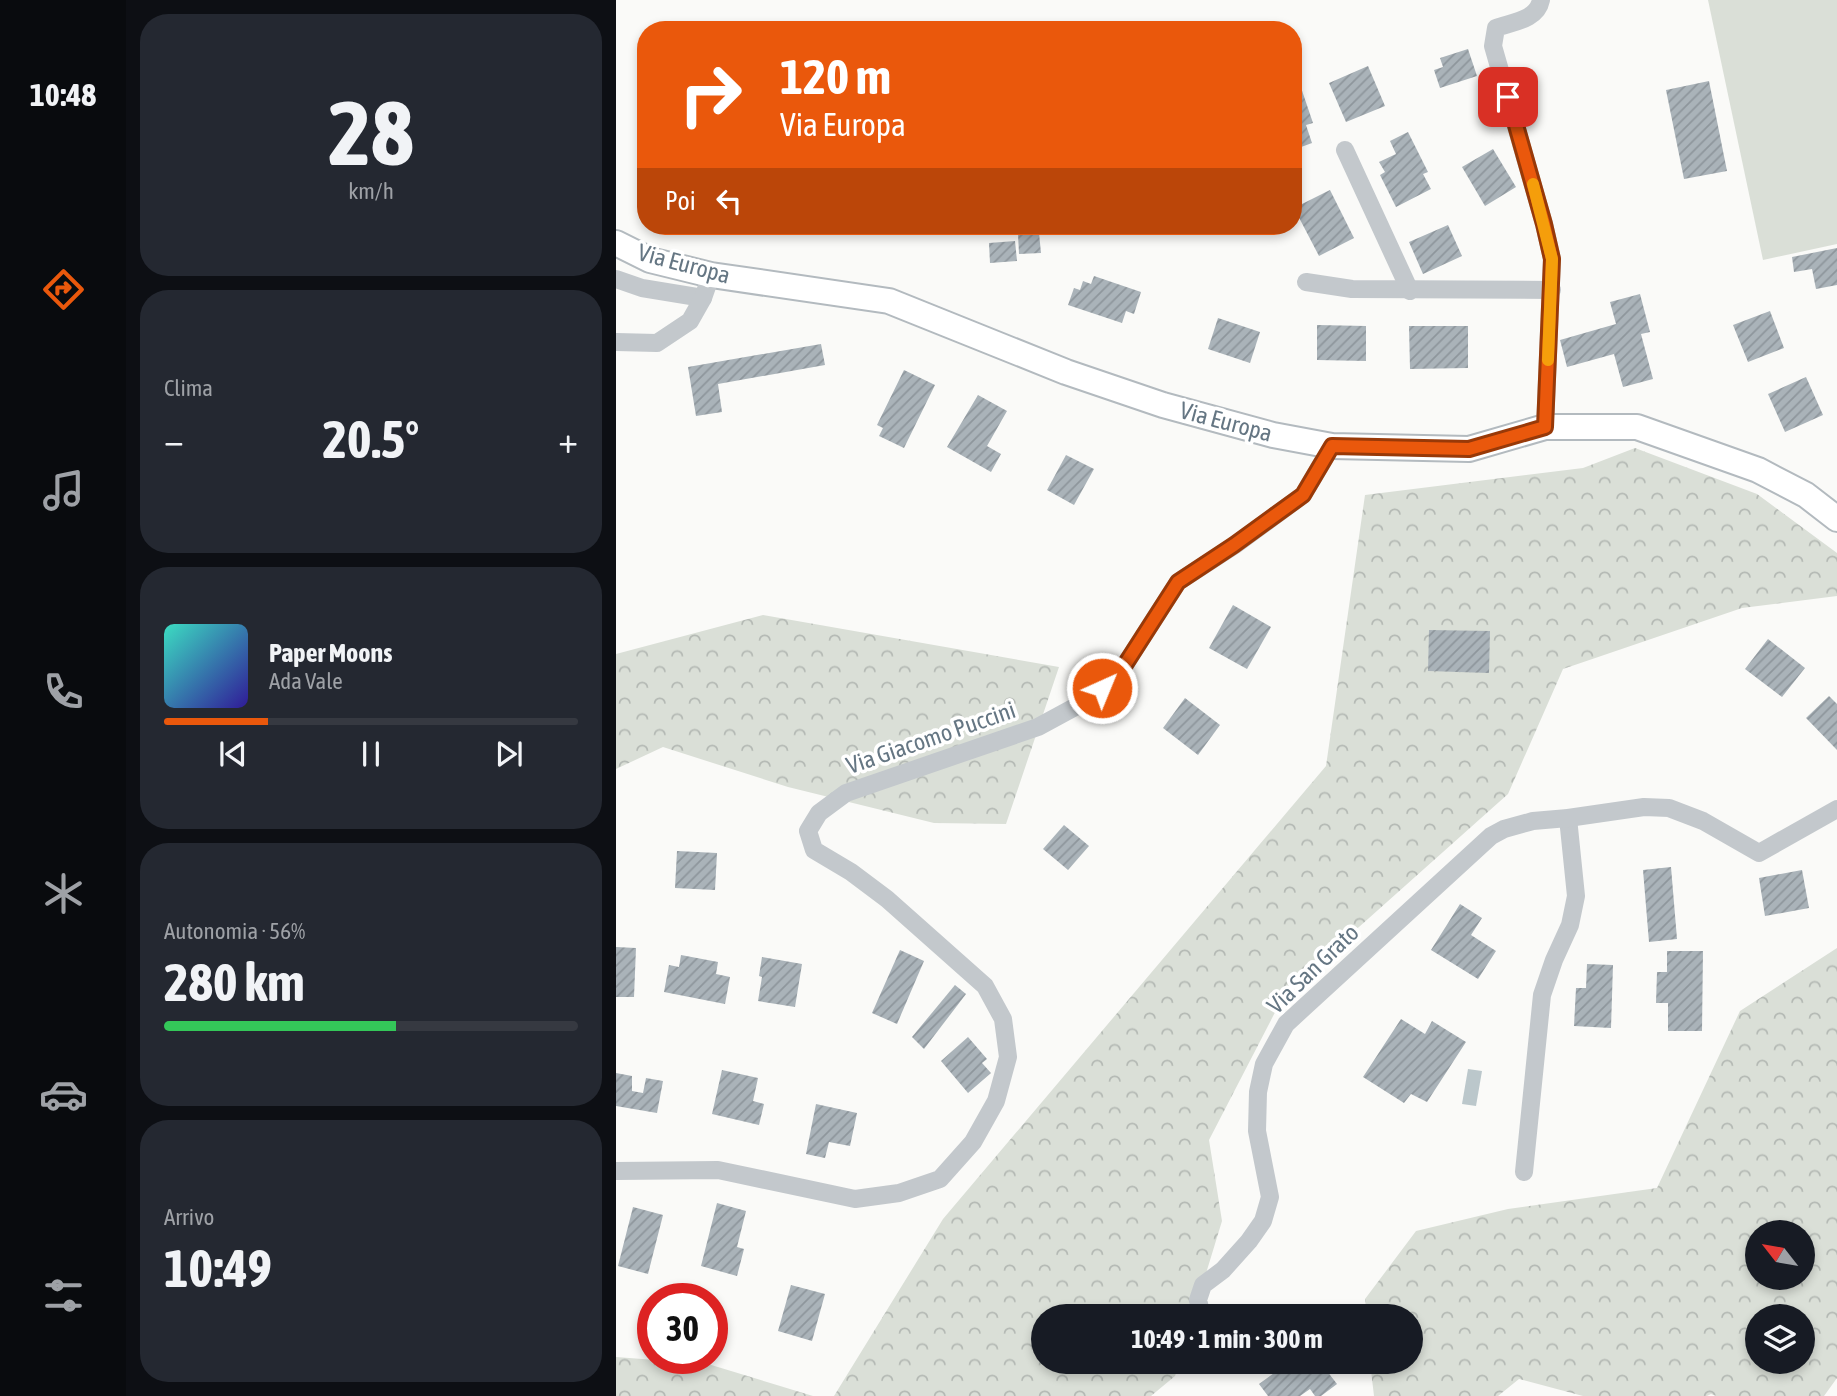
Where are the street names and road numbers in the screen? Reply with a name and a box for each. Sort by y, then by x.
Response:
street label: Via Europa [635,238,733,289]
street label: Via Europa [1177,396,1275,447]
street label: Via Giacomo Puccini [843,696,1019,779]
street label: Via San Grato [1261,919,1364,1019]

